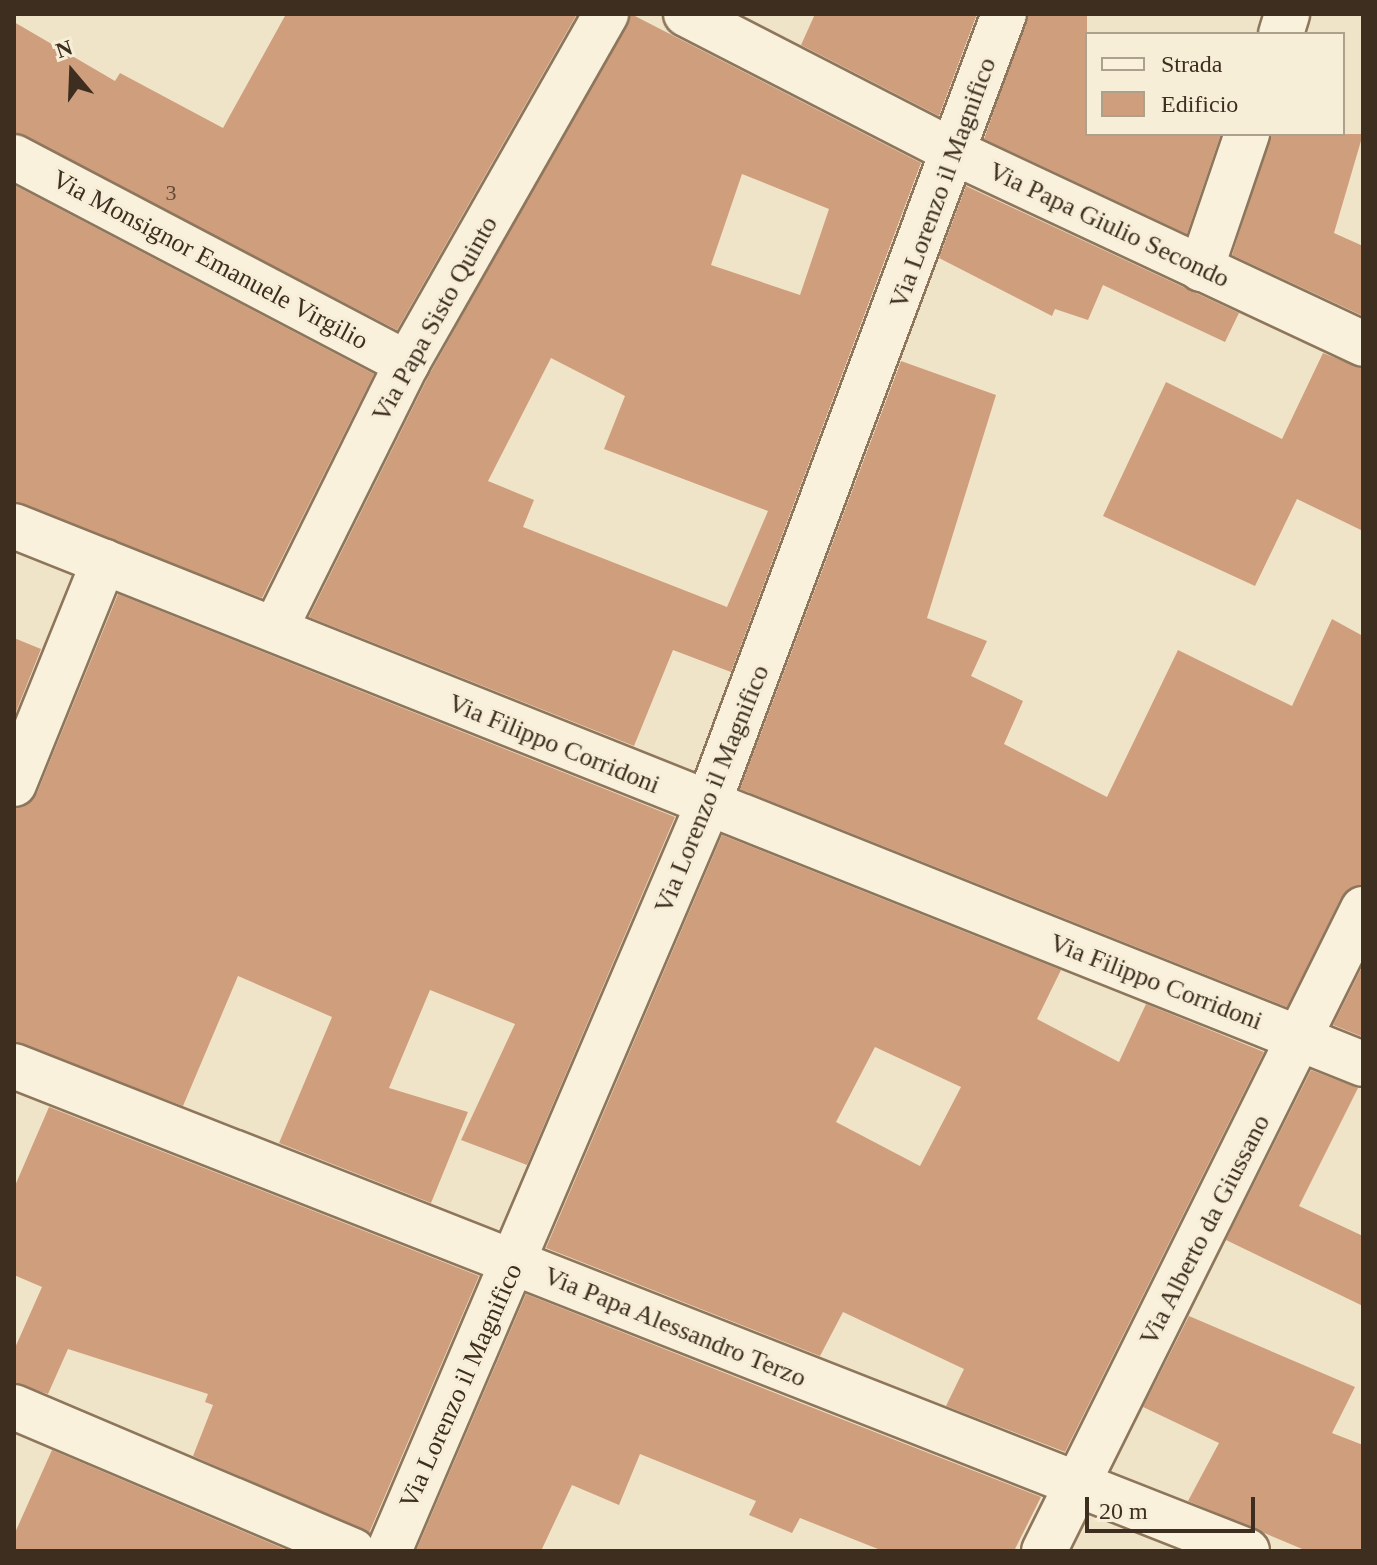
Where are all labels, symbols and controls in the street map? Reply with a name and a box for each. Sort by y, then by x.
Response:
north arrow [32,32,112,112]
legend [1085,32,1345,136]
text: N [52,34,76,63]
text: Strada [1161,51,1222,77]
street label: Via Lorenzo il Magnifico [883,53,1003,313]
text: Edificio [1161,91,1238,117]
street label: Via Papa Giulio Secondo [984,155,1234,295]
street label: Via Monsignor Emanuele Virgilio [46,163,374,357]
house number: 3 [166,180,176,206]
street label: Via Papa Sisto Quinto [366,211,504,427]
street label: Via Lorenzo il Magnifico [648,660,776,918]
street label: Via Filippo Corridoni [444,687,664,801]
street label: Via Filippo Corridoni [1045,927,1267,1037]
street label: Via Alberto da Giussano [1133,1109,1277,1351]
street label: Via Lorenzo il Magnifico [393,1259,529,1513]
street label: Via Papa Alessandro Terzo [539,1260,811,1394]
scale bar [1089,1481,1259,1531]
text: 20 m [1099,1498,1148,1524]

